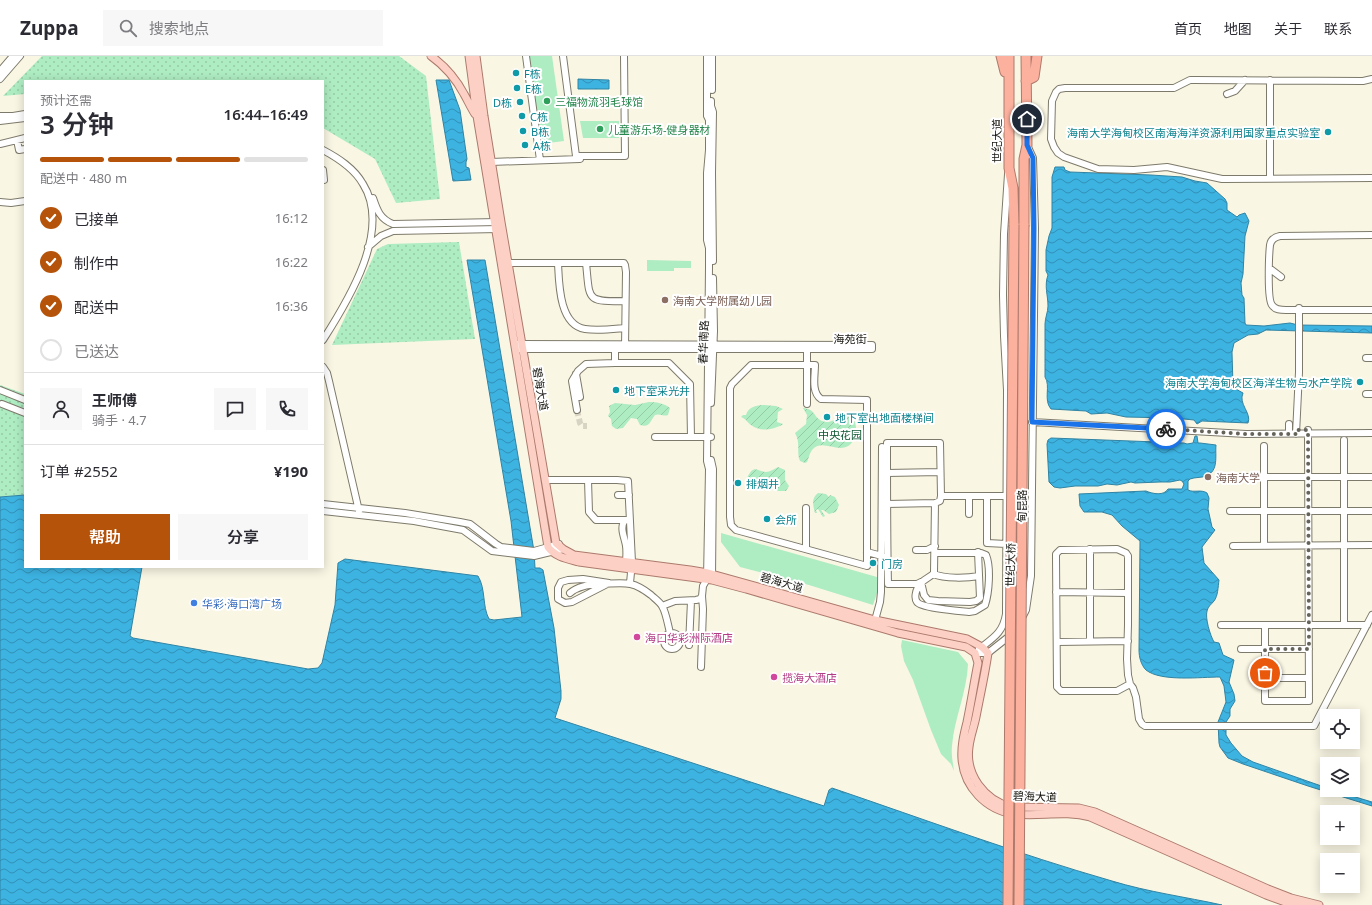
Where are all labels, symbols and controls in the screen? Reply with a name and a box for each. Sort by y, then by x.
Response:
search box [103,10,383,46]
text: Zuppa [20,15,79,41]
icon: search [117,17,139,39]
text: 搜索地点 [149,18,209,38]
text: 首页 [1174,19,1202,38]
text: 地图 [1224,19,1252,38]
text: 关于 [1274,19,1302,38]
text: 联系 [1324,19,1352,38]
place label: F栋 [524,66,541,81]
marker: F栋 [511,68,521,78]
place label: E栋 [525,81,542,96]
marker: E栋 [512,83,522,93]
text: 预计还需 [40,91,92,109]
place label: 三福物流羽毛球馆 [555,94,643,109]
place label: D栋 [493,95,512,110]
marker: 三福物流羽毛球馆 [542,96,552,106]
marker: D栋 [515,97,525,107]
pin [1010,102,1044,136]
text: 16:44–16:49 [224,104,308,124]
text: 3 分钟 [40,106,114,142]
icon: home [1016,108,1038,130]
place label: C栋 [530,109,548,124]
marker: C栋 [517,111,527,121]
street label: 世纪大道 [989,119,1004,163]
place label: 儿童游乐场-健身器材 [608,122,711,137]
place label: B栋 [531,124,549,139]
marker: 儿童游乐场-健身器材 [595,124,605,134]
place label: 海南大学海甸校区南海海洋资源利用国家重点实验室 [1067,125,1320,140]
marker: B栋 [518,126,528,136]
marker: 海南大学海甸校区南海海洋资源利用国家重点实验室 [1323,127,1333,137]
place label: A栋 [533,138,551,153]
marker: A栋 [520,140,530,150]
text: 配送中 · 480 m [40,169,127,187]
icon: check [40,207,62,229]
text: 已接单 [74,209,119,229]
text: 16:12 [275,209,308,227]
icon: check [40,251,62,273]
text: 制作中 [74,253,119,273]
text: 16:22 [275,253,308,271]
place label: 海南大学附属幼儿园 [673,293,772,308]
icon: check [40,295,62,317]
marker: 海南大学附属幼儿园 [660,295,670,305]
text: 配送中 [74,297,119,317]
text: 16:36 [275,297,308,315]
street label: 春华南路 [695,320,711,364]
street label: 海苑街 [834,331,867,346]
text: 已送达 [74,341,119,361]
street label: 碧海大道 [530,366,552,412]
place label: 海南大学海甸校区海洋生物与水产学院 [1165,375,1352,390]
marker: 海南大学海甸校区海洋生物与水产学院 [1355,377,1365,387]
place label: 地下室采光井 [624,383,690,398]
marker: 地下室采光井 [611,385,621,395]
button: person [40,388,82,430]
button: chat [214,388,256,430]
button: phone [266,388,308,430]
text: 王师傅 [92,390,137,410]
courier [1146,409,1186,449]
place label: 地下室出地面楼梯间 [835,410,934,425]
text: 骑手 · 4.7 [92,411,147,429]
marker: 地下室出地面楼梯间 [822,412,832,422]
icon: bike [1155,418,1177,440]
park label: 中央花园 [818,427,862,442]
text: 订单 #2552 [40,461,118,481]
text: ¥190 [274,461,308,481]
place label: 海南大学 [1216,470,1260,485]
marker: 海南大学 [1203,472,1213,482]
place label: 排烟井 [746,476,779,491]
marker: 排烟井 [733,478,743,488]
street label: 甸昆路 [1014,490,1029,523]
place label: 会所 [775,512,797,527]
button: 帮助 [40,514,170,560]
button: 分享 [178,514,308,560]
marker: 会所 [762,514,772,524]
street label: 世纪大桥 [1002,543,1018,587]
place label: 门房 [881,556,903,571]
marker: 门房 [868,558,878,568]
street label: 碧海大道 [759,569,805,595]
place label: 华彩·海口湾广场 [202,596,282,611]
marker: 华彩·海口湾广场 [189,598,199,608]
place label: 海口华彩洲际酒店 [645,630,733,645]
marker: 海口华彩洲际酒店 [632,632,642,642]
pin [1248,656,1282,690]
icon: bag [1254,662,1276,684]
place label: 揽海大酒店 [782,670,837,685]
marker: 揽海大酒店 [769,672,779,682]
map controls [1320,709,1360,893]
button: locate [1320,709,1360,749]
button: layers [1320,757,1360,797]
street label: 碧海大道 [1013,788,1057,804]
button: + [1320,805,1360,845]
button: − [1320,853,1360,893]

